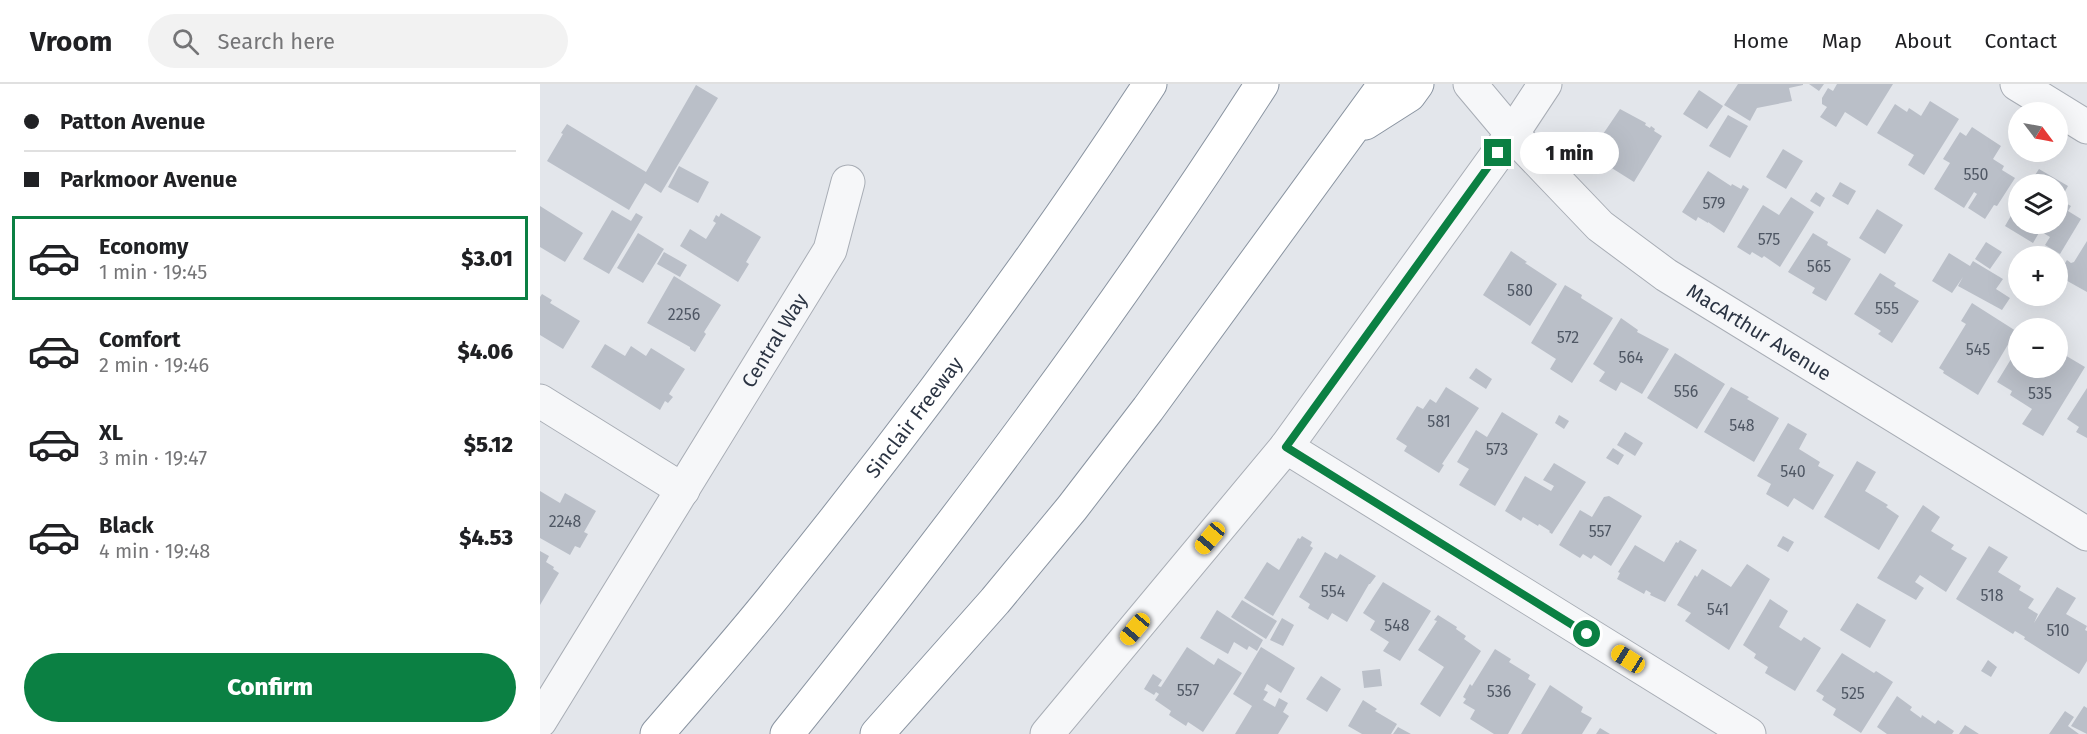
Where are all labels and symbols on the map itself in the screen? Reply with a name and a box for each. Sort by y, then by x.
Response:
north arrow [2008,102,2068,162]
callout: 1 min [1519,132,1618,174]
route end [1484,139,1511,166]
house number: 550 [1964,165,1989,184]
house number: 579 [1703,194,1725,213]
house number: 575 [1758,230,1780,249]
house number: 565 [1807,257,1831,276]
street label: MacArthur Avenue [1682,279,1836,386]
house number: 580 [1507,281,1533,300]
street label: Central Way [736,289,812,392]
house number: 555 [1875,299,1899,318]
house number: 2256 [668,305,700,324]
house number: 572 [1557,328,1579,347]
house number: 545 [1966,340,1990,359]
house number: 564 [1618,348,1644,367]
street label: Sinclair Freeway [860,352,968,483]
house number: 556 [1674,382,1698,401]
house number: 535 [2028,384,2052,403]
house number: 581 [1427,412,1451,431]
house number: 548 [1729,416,1755,435]
house number: 573 [1486,440,1508,459]
house number: 540 [1780,462,1806,481]
house number: 2248 [549,512,582,531]
car [1192,518,1228,558]
house number: 557 [1589,522,1611,541]
house number: 554 [1321,582,1346,601]
house number: 518 [1981,586,2004,605]
house number: 541 [1707,600,1729,619]
car [1117,609,1153,649]
house number: 548 [1384,616,1410,635]
route start [1573,620,1600,647]
house number: 510 [2046,621,2070,640]
car [1608,642,1648,676]
house number: 557 [1177,681,1199,700]
house number: 536 [1487,682,1511,701]
house number: 525 [1841,684,1865,703]

